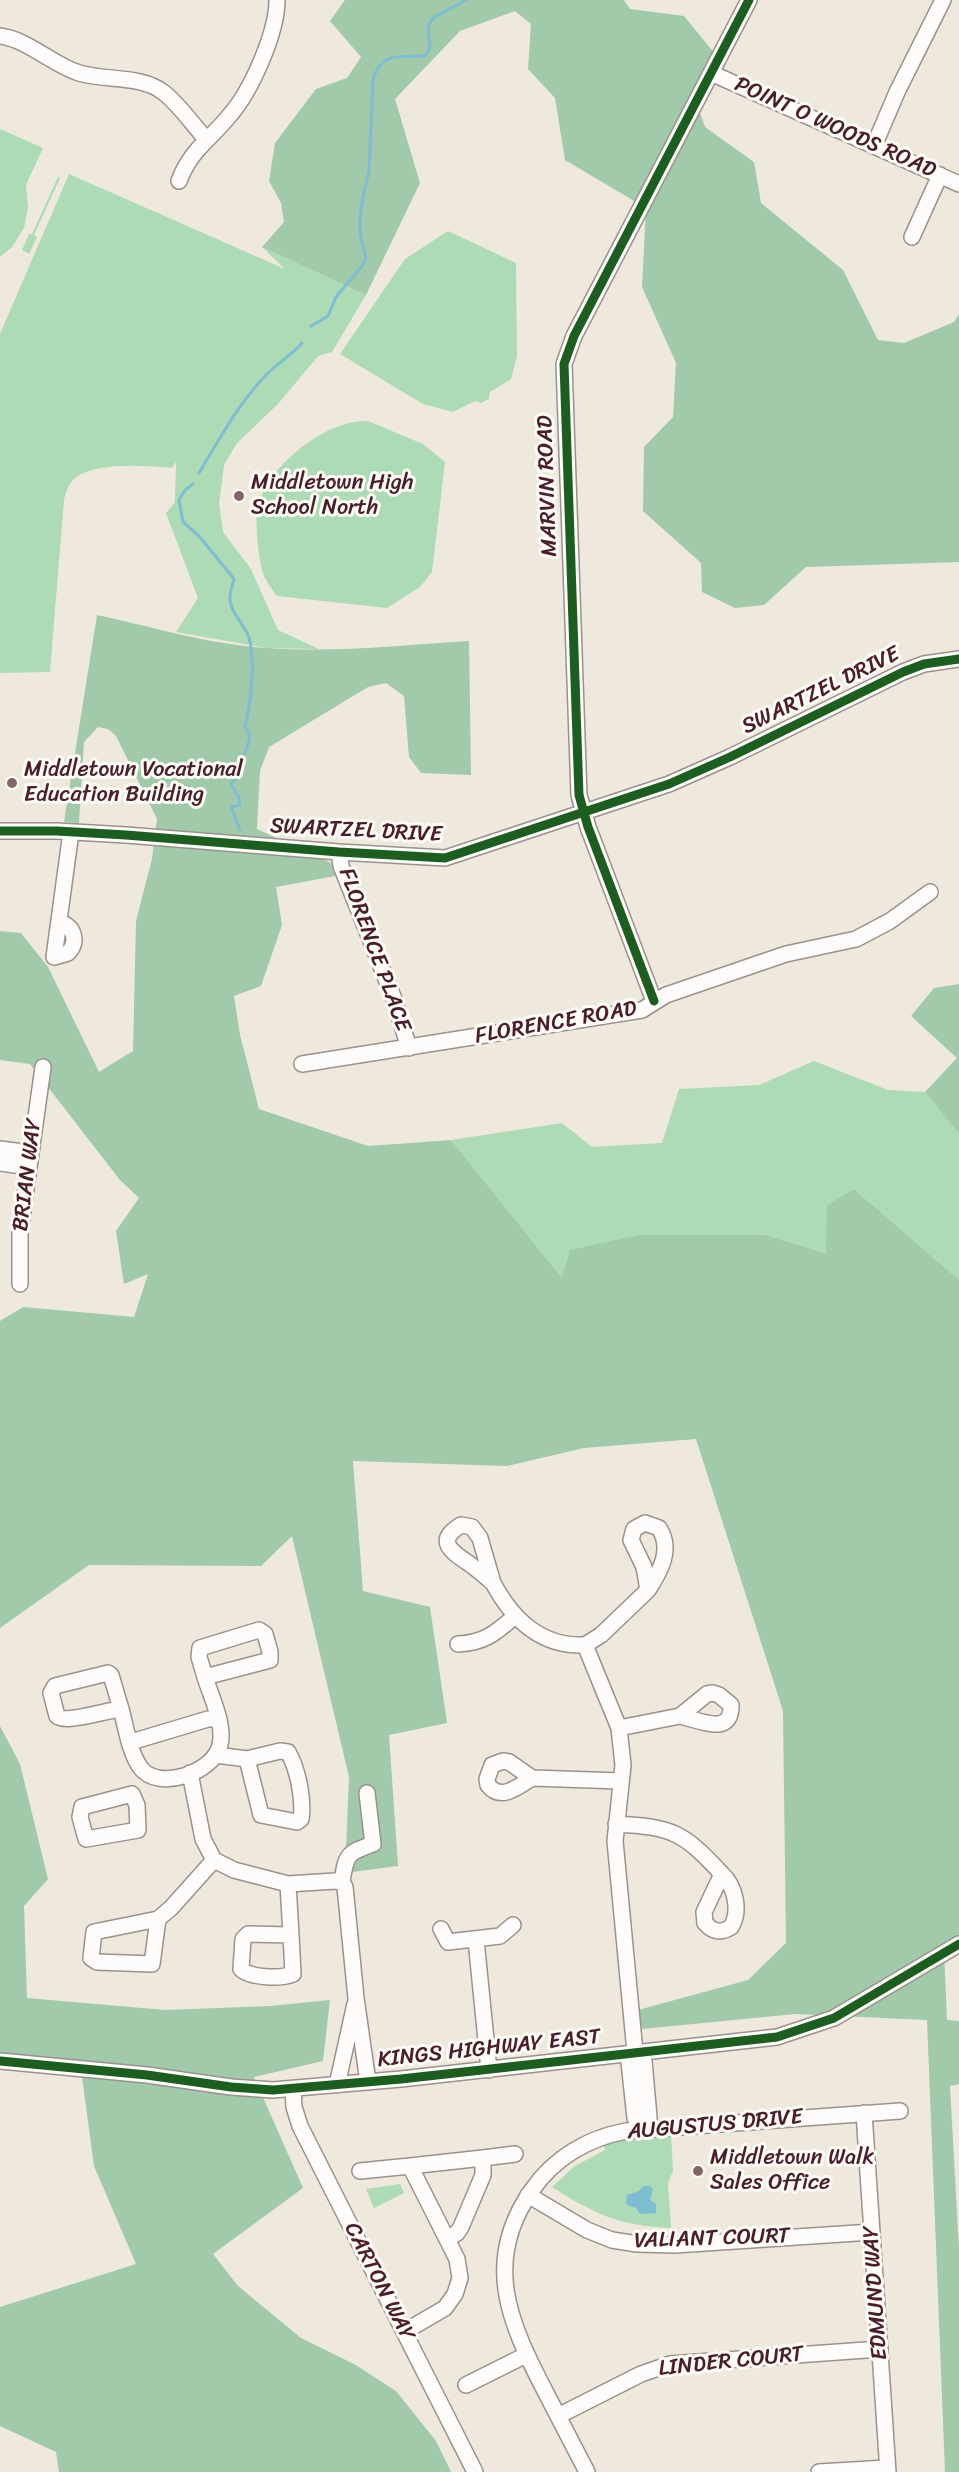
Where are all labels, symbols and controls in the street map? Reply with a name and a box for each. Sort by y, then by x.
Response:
street label: POINT O WOODS ROAD [730,72,940,184]
street label: MARVIN ROAD [532,415,564,557]
place label: Middletown High School North [251,470,413,522]
marker: Middletown High School North [232,489,246,503]
street label: SWARTZEL DRIVE [738,641,904,741]
place label: Middletown Vocational Education Building [24,757,243,808]
marker: Middletown Vocational Education Building [5,776,19,790]
street label: SWARTZEL DRIVE [269,813,443,849]
street label: FLORENCE PLACE [332,865,416,1035]
street label: FLORENCE ROAD [473,996,639,1050]
street label: BRIAN WAY [8,1117,48,1233]
street label: KINGS HIGHWAY EAST [376,2024,602,2074]
street label: AUGUSTUS DRIVE [626,2104,804,2146]
place label: Middletown Walk Sales Office [710,2145,874,2196]
marker: Middletown Walk Sales Office [691,2164,705,2178]
street label: CARTON WAY [338,2218,420,2346]
street label: VALIANT COURT [634,2223,790,2255]
street label: EDMUND WAY [858,2225,894,2361]
street label: LINDER COURT [657,2341,805,2383]

